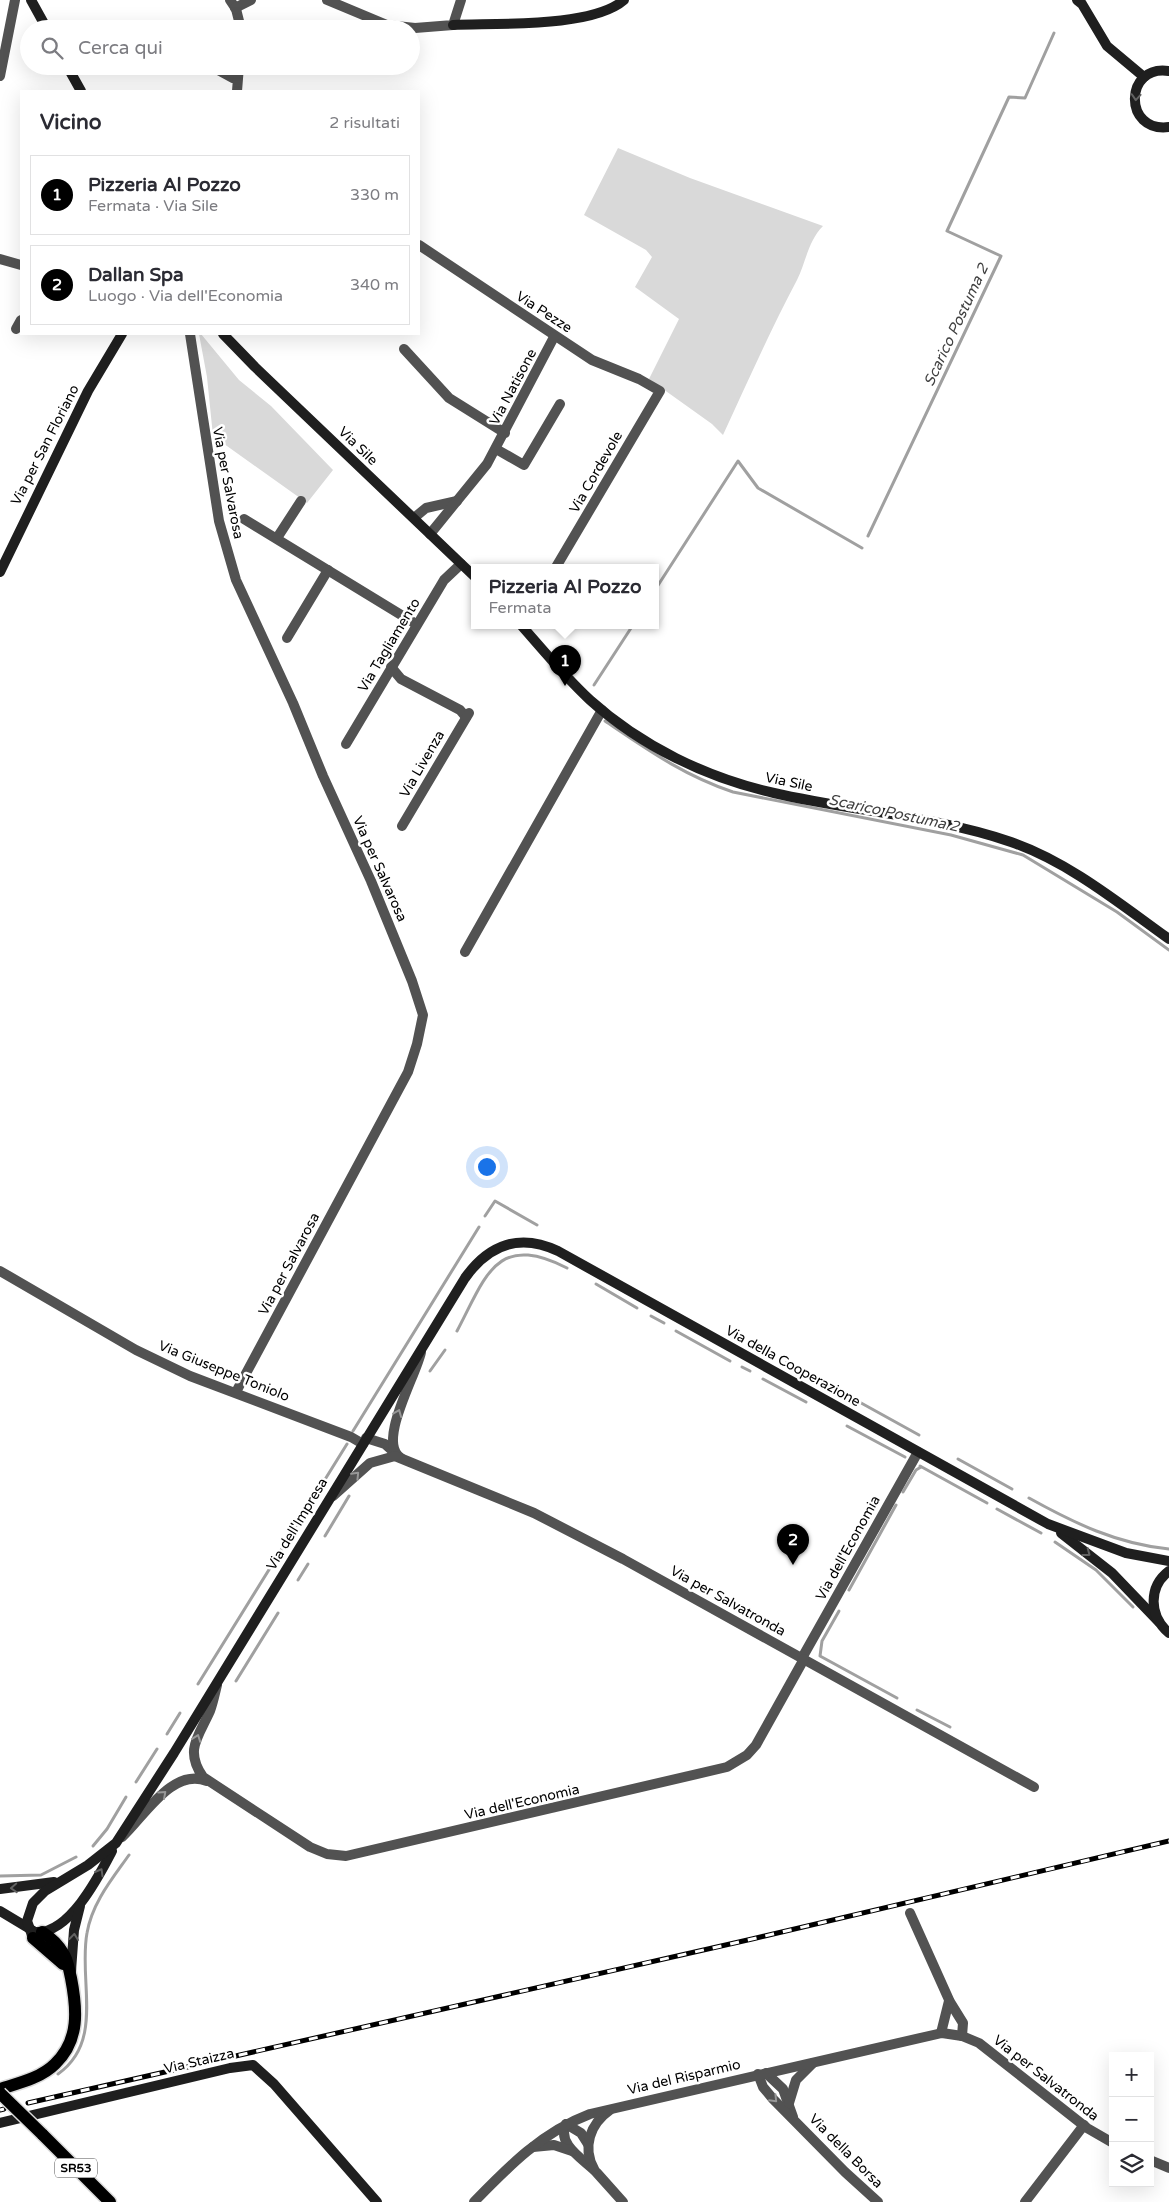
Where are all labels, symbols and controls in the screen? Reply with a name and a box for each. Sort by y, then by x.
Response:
search box [20,20,420,75]
icon: search [38,34,66,62]
text: Cerca qui [78,37,163,59]
one-way arrow [1131,93,1142,101]
text: Vicino [40,110,102,135]
text: 2 risultati [329,113,400,133]
text: Pizzeria Al Pozzo [88,174,241,196]
text: 1 [52,185,62,205]
text: 330 m [350,185,399,205]
text: Fermata · Via Sile [88,196,218,216]
water label: Scarico Postuma 2 [920,260,993,389]
text: Dallan Spa [88,264,184,286]
text: 2 [52,275,62,295]
text: 340 m [350,275,399,295]
text: Luogo · Via dell'Economia [88,286,283,306]
street label: Via Pezze [513,288,575,336]
street label: Via Natisone [486,346,540,428]
street label: Via per San Floriano [7,382,83,508]
street label: Via Sile [335,423,381,469]
street label: Via per Salvarosa [209,426,247,540]
street label: Via Cordevole [566,428,626,516]
popup [471,564,659,629]
text: Pizzeria Al Pozzo [489,576,641,598]
street label: Via Tagliamento [354,595,424,695]
text: Fermata [489,598,551,618]
pin: 1 [549,645,581,686]
street label: Via Livenza [396,727,448,801]
street label: Via Sile [764,769,814,795]
water label: Scarico Postuma 2 [827,790,962,836]
street label: Via per Salvarosa [349,814,411,924]
your location [474,1154,500,1180]
street label: Via per Salvarosa [255,1210,323,1318]
street label: Via della Cooperazione [723,1322,864,1410]
street label: Via Giuseppe Toniolo [156,1337,292,1405]
one-way arrow [392,1409,403,1418]
one-way arrow [351,1471,360,1480]
street label: Via dell'Impresa [263,1475,331,1573]
street label: Via dell'Economia [812,1493,884,1603]
pin: 2 [777,1524,809,1565]
one-way arrow [1082,1547,1091,1556]
street label: Via per Salvatronda [667,1562,789,1640]
one-way arrow [191,1734,201,1742]
street label: Via dell'Economia [463,1781,581,1823]
one-way arrow [158,1791,167,1800]
one-way arrow [94,1869,104,1878]
one-way arrow [10,1882,18,1893]
one-way arrow [68,1933,79,1941]
street label: Via per Salvatronda [990,2031,1102,2125]
street label: Via Staizza [162,2045,236,2077]
map controls [1109,2052,1154,2187]
button: + [1109,2052,1154,2097]
street label: Via del Risparmio [626,2056,742,2098]
one-way arrow [768,2093,777,2102]
button: − [1109,2097,1154,2142]
street label: Via della Borsa [805,2110,887,2192]
button: layers [1109,2142,1154,2187]
road number: SR53 [55,2158,97,2178]

